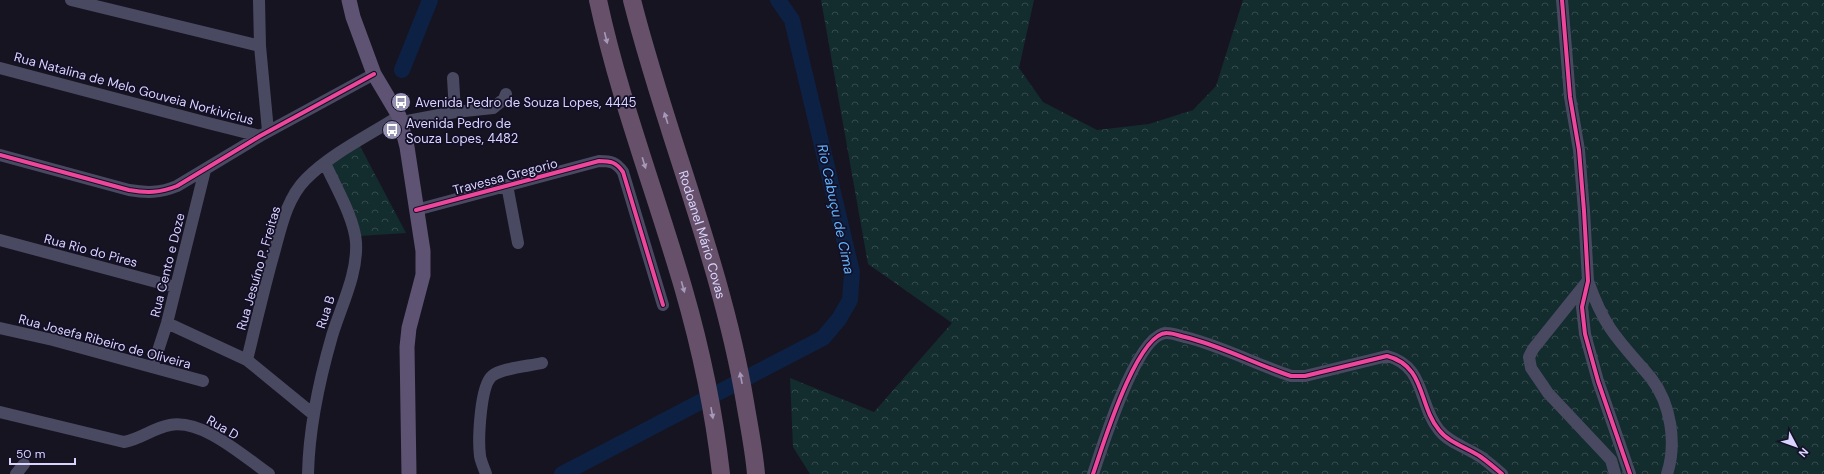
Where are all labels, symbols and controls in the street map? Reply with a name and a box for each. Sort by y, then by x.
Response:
one-way arrow [604,32,610,44]
street label: Rua Natalina de Melo Gouveia Norkivicius [12,48,256,129]
bus stop icon: Avenida Pedro de Souza Lopes, 4445 [390,91,412,113]
place label: Avenida Pedro de Souza Lopes, 4445 [415,94,637,111]
one-way arrow [663,112,669,124]
place label: Avenida Pedro de Souza Lopes, 4482 [406,115,518,147]
bus stop icon: Avenida Pedro de Souza Lopes, 4482 [381,119,403,141]
water label: Rio Cabuçu de Cima [813,142,859,276]
street label: Travessa Gregorio [451,154,560,199]
one-way arrow [641,157,647,169]
street label: Rodoanel Mário Covas [675,168,730,301]
street label: Rua Jesuíno P. Freitas [233,204,284,332]
street label: Rua Cento e Doze [146,211,189,319]
street label: Rua Rio do Pires [42,230,140,271]
one-way arrow [680,281,686,293]
street label: Rua B [312,293,339,331]
street label: Rua Josefa Ribeiro de Oliveira [17,310,193,373]
one-way arrow [738,371,744,384]
one-way arrow [710,407,716,419]
street label: Rua D [203,411,242,443]
north arrow [1776,426,1816,466]
scale bar [10,440,75,466]
text: N [1796,445,1811,460]
text: 50 m [16,446,45,462]

